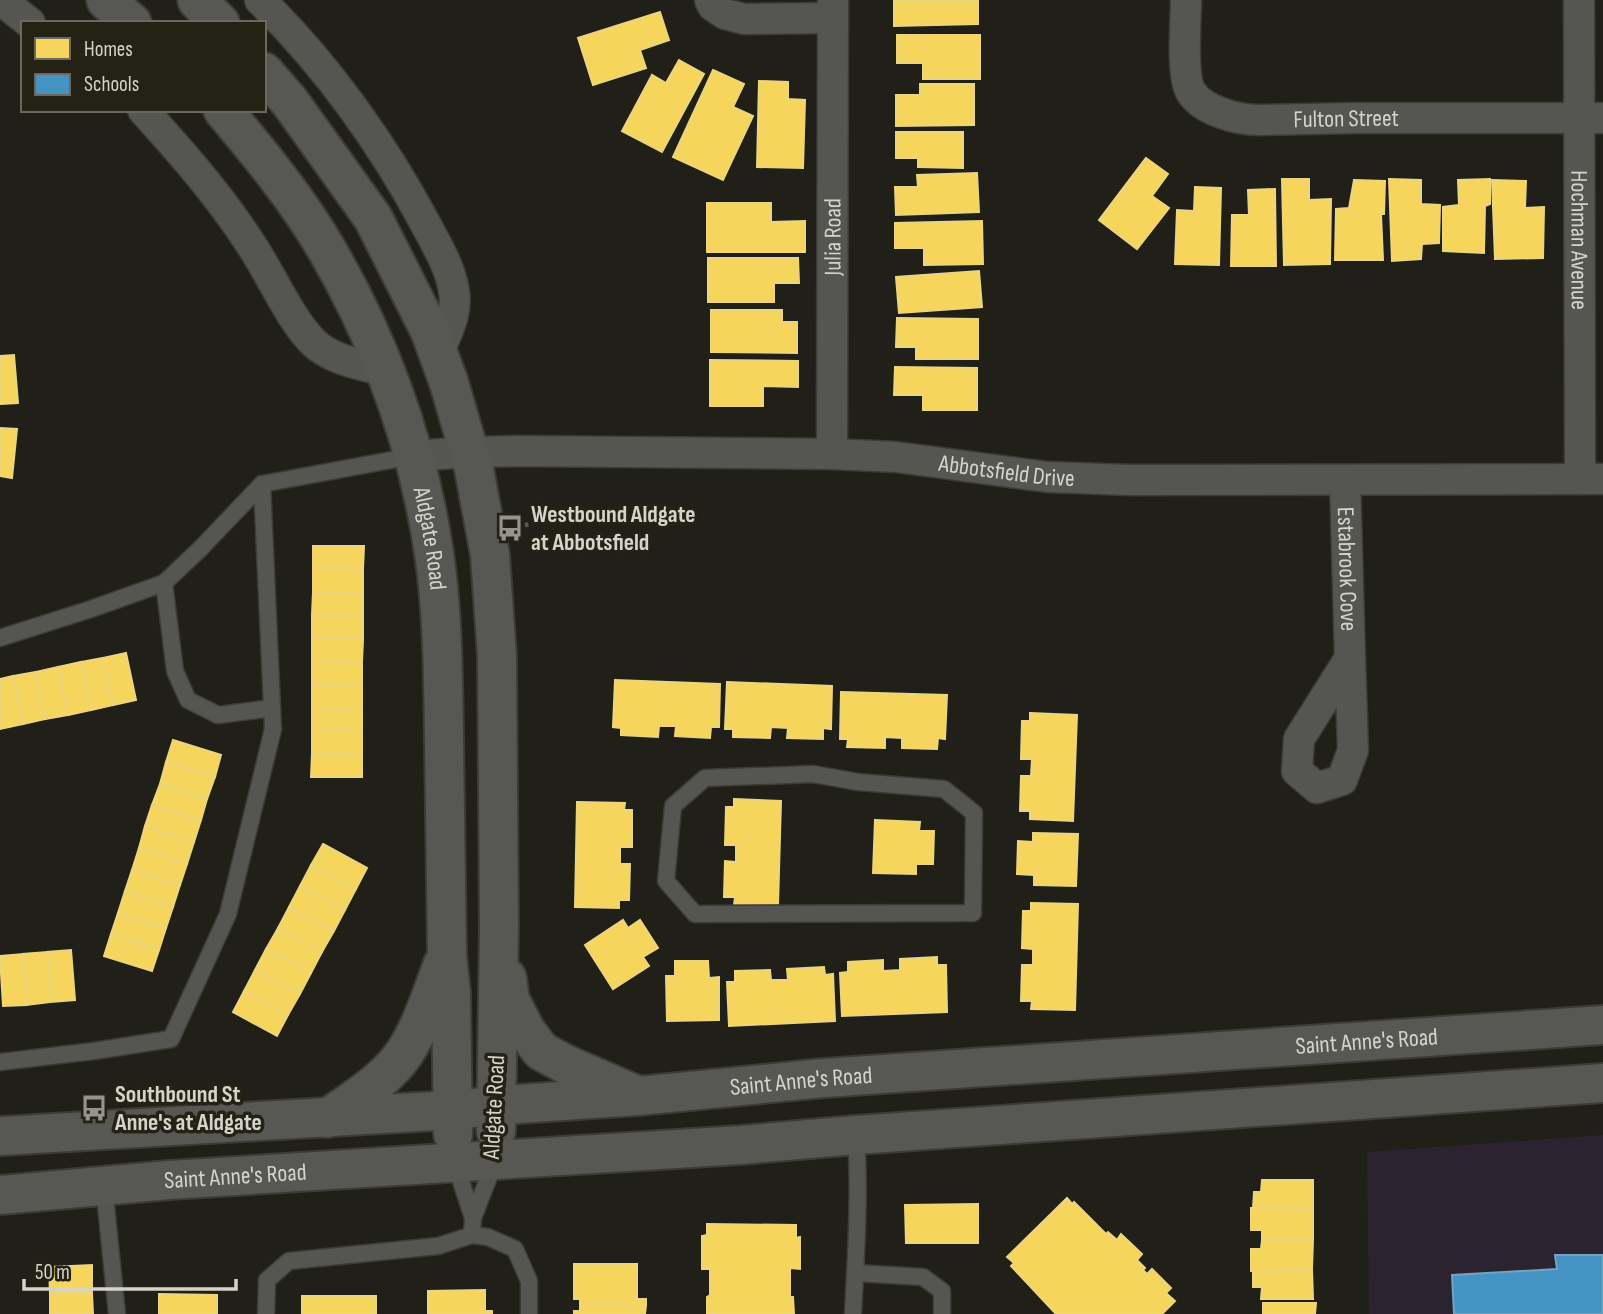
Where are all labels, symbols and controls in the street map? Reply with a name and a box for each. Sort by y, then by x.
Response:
legend [21,21,266,112]
text: Homes [84,37,133,62]
text: Schools [84,72,139,97]
street label: Fulton Street [1293,103,1399,134]
street label: Hochman Avenue [1565,170,1594,310]
street label: Julia Road [818,198,847,277]
street label: Abbotsfield Drive [936,448,1075,492]
street label: Aldgate Road [407,483,453,591]
place label: Westbound Aldgate at Abbotsfield [531,500,696,557]
street label: Estabrook Cove [1331,506,1364,632]
bus stop icon: Westbound Aldgate at Abbotsfield [495,513,525,543]
street label: Saint Anne's Road [1294,1022,1439,1060]
street label: Aldgate Road [477,1054,511,1161]
street label: Saint Anne's Road [728,1060,873,1102]
place label: Southbound St Anne's at Aldgate [114,1080,262,1137]
bus stop icon: Southbound St Anne's at Aldgate [79,1093,109,1123]
street label: Saint Anne's Road [163,1157,307,1195]
scale bar [24,1248,236,1292]
text: 50 m [35,1260,70,1285]

